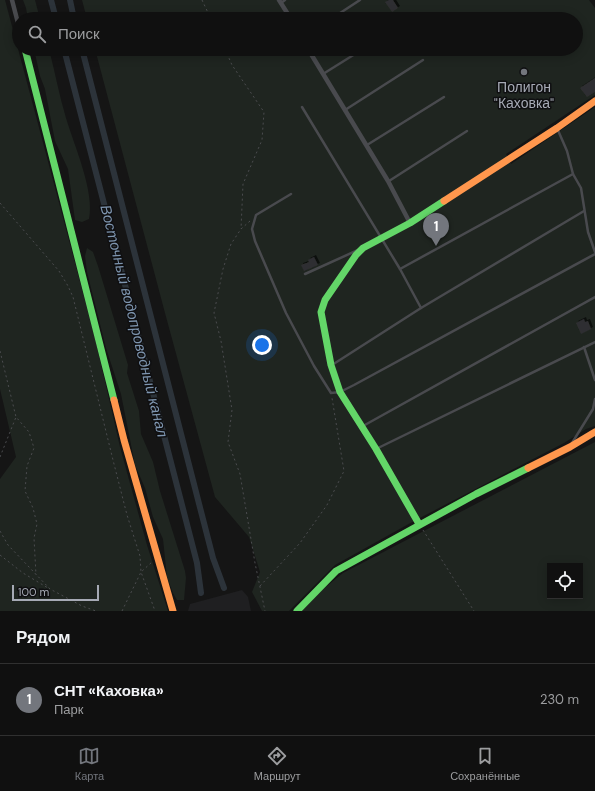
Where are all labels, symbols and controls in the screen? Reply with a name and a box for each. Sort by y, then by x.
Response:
search box [12,12,583,56]
icon: search [26,23,48,45]
text: Поиск [58,24,100,44]
marker: Полигон "Каховка" [519,67,529,77]
place label: Полигон "Каховка" [494,78,554,112]
water label: Восточный водопроводный канал [95,203,173,440]
pin: 1 [423,213,449,246]
your location [252,335,272,355]
map controls [547,563,583,599]
button: locate [547,563,583,599]
scale bar [12,583,99,602]
text: 100 m [18,585,49,599]
text: Рядом [16,626,71,648]
text: СНТ «Каховка» [54,681,164,701]
text: 1 [27,691,31,708]
text: 230 m [540,691,579,708]
text: Парк [54,701,84,718]
tab: Карта [75,745,104,783]
tab: Маршрут [254,745,301,783]
tab: Сохранённые [450,745,520,783]

